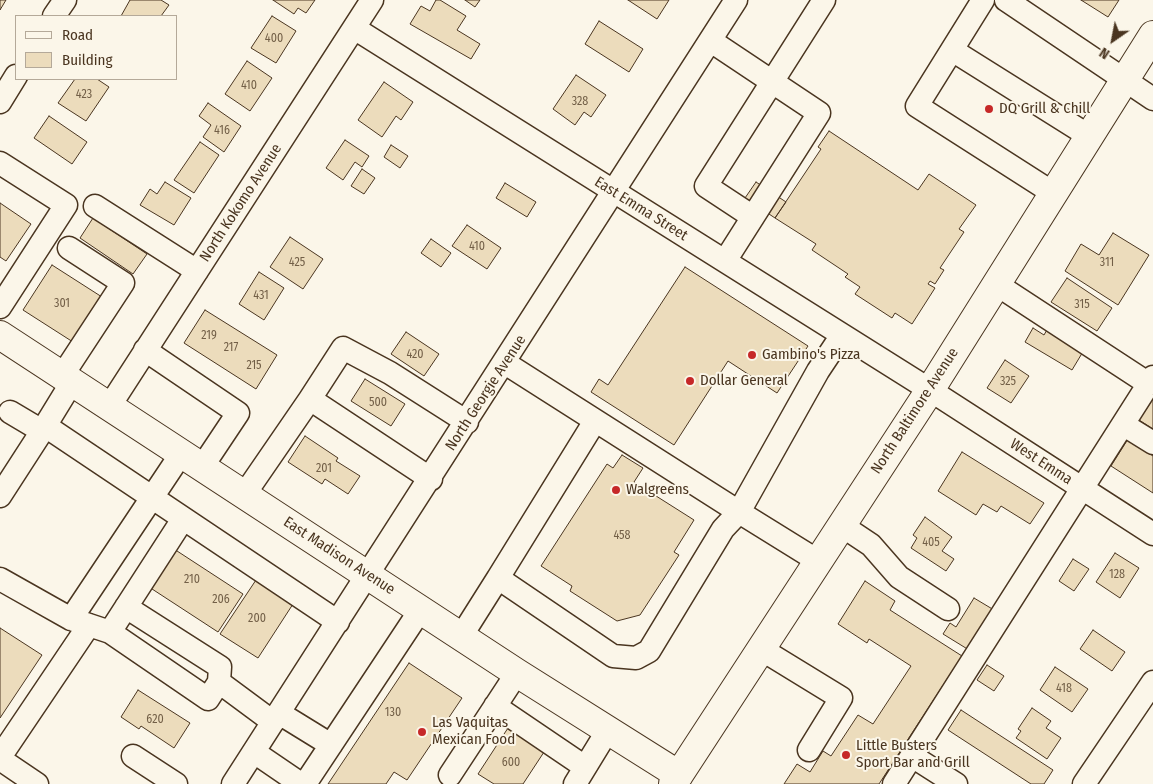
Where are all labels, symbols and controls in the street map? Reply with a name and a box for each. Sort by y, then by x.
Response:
legend [15,15,178,80]
north arrow [1088,15,1138,65]
text: Road [62,26,93,44]
house number: 400 [265,32,283,46]
text: N [1096,44,1113,62]
text: Building [62,51,113,69]
house number: 410 [241,79,257,93]
house number: 423 [76,88,92,102]
house number: 328 [572,95,588,109]
place label: DQ Grill & Chill [999,100,1090,118]
marker: DQ Grill & Chill [983,103,995,115]
house number: 416 [214,124,230,138]
street label: North Kokomo Avenue [196,141,286,265]
street label: East Emma Street [591,173,691,245]
house number: 410 [469,240,485,254]
house number: 425 [289,256,305,270]
house number: 311 [1100,256,1114,270]
house number: 431 [253,289,269,303]
house number: 301 [54,297,70,311]
house number: 315 [1074,298,1090,312]
house number: 219 [201,329,217,343]
street label: North Georgie Avenue [442,332,530,454]
house number: 217 [224,341,238,355]
street label: North Baltimore Avenue [867,345,963,477]
place label: Gambino's Pizza [762,346,860,364]
house number: 420 [406,348,424,362]
marker: Gambino's Pizza [746,349,758,361]
house number: 215 [246,359,262,373]
place label: Dollar General [700,372,788,390]
marker: Dollar General [684,375,696,387]
house number: 325 [1000,375,1016,389]
house number: 500 [369,396,387,410]
street label: West Emma [1006,435,1076,489]
house number: 201 [316,462,332,476]
place label: Walgreens [626,481,689,499]
marker: Walgreens [610,484,622,496]
street label: East Madison Avenue [280,513,398,599]
house number: 458 [613,529,631,543]
house number: 405 [922,536,940,550]
house number: 128 [1109,568,1125,582]
house number: 210 [184,573,200,587]
house number: 206 [212,593,230,607]
house number: 200 [248,612,266,626]
house number: 418 [1056,682,1072,696]
house number: 130 [385,706,401,720]
house number: 620 [146,713,164,727]
place label: Las Vaquitas Mexican Food [432,714,515,749]
marker: Las Vaquitas Mexican Food [416,726,428,738]
place label: Little Busters Sport Bar and Grill [856,737,970,772]
marker: Little Busters Sport Bar and Grill [840,749,852,761]
house number: 600 [502,756,520,770]

